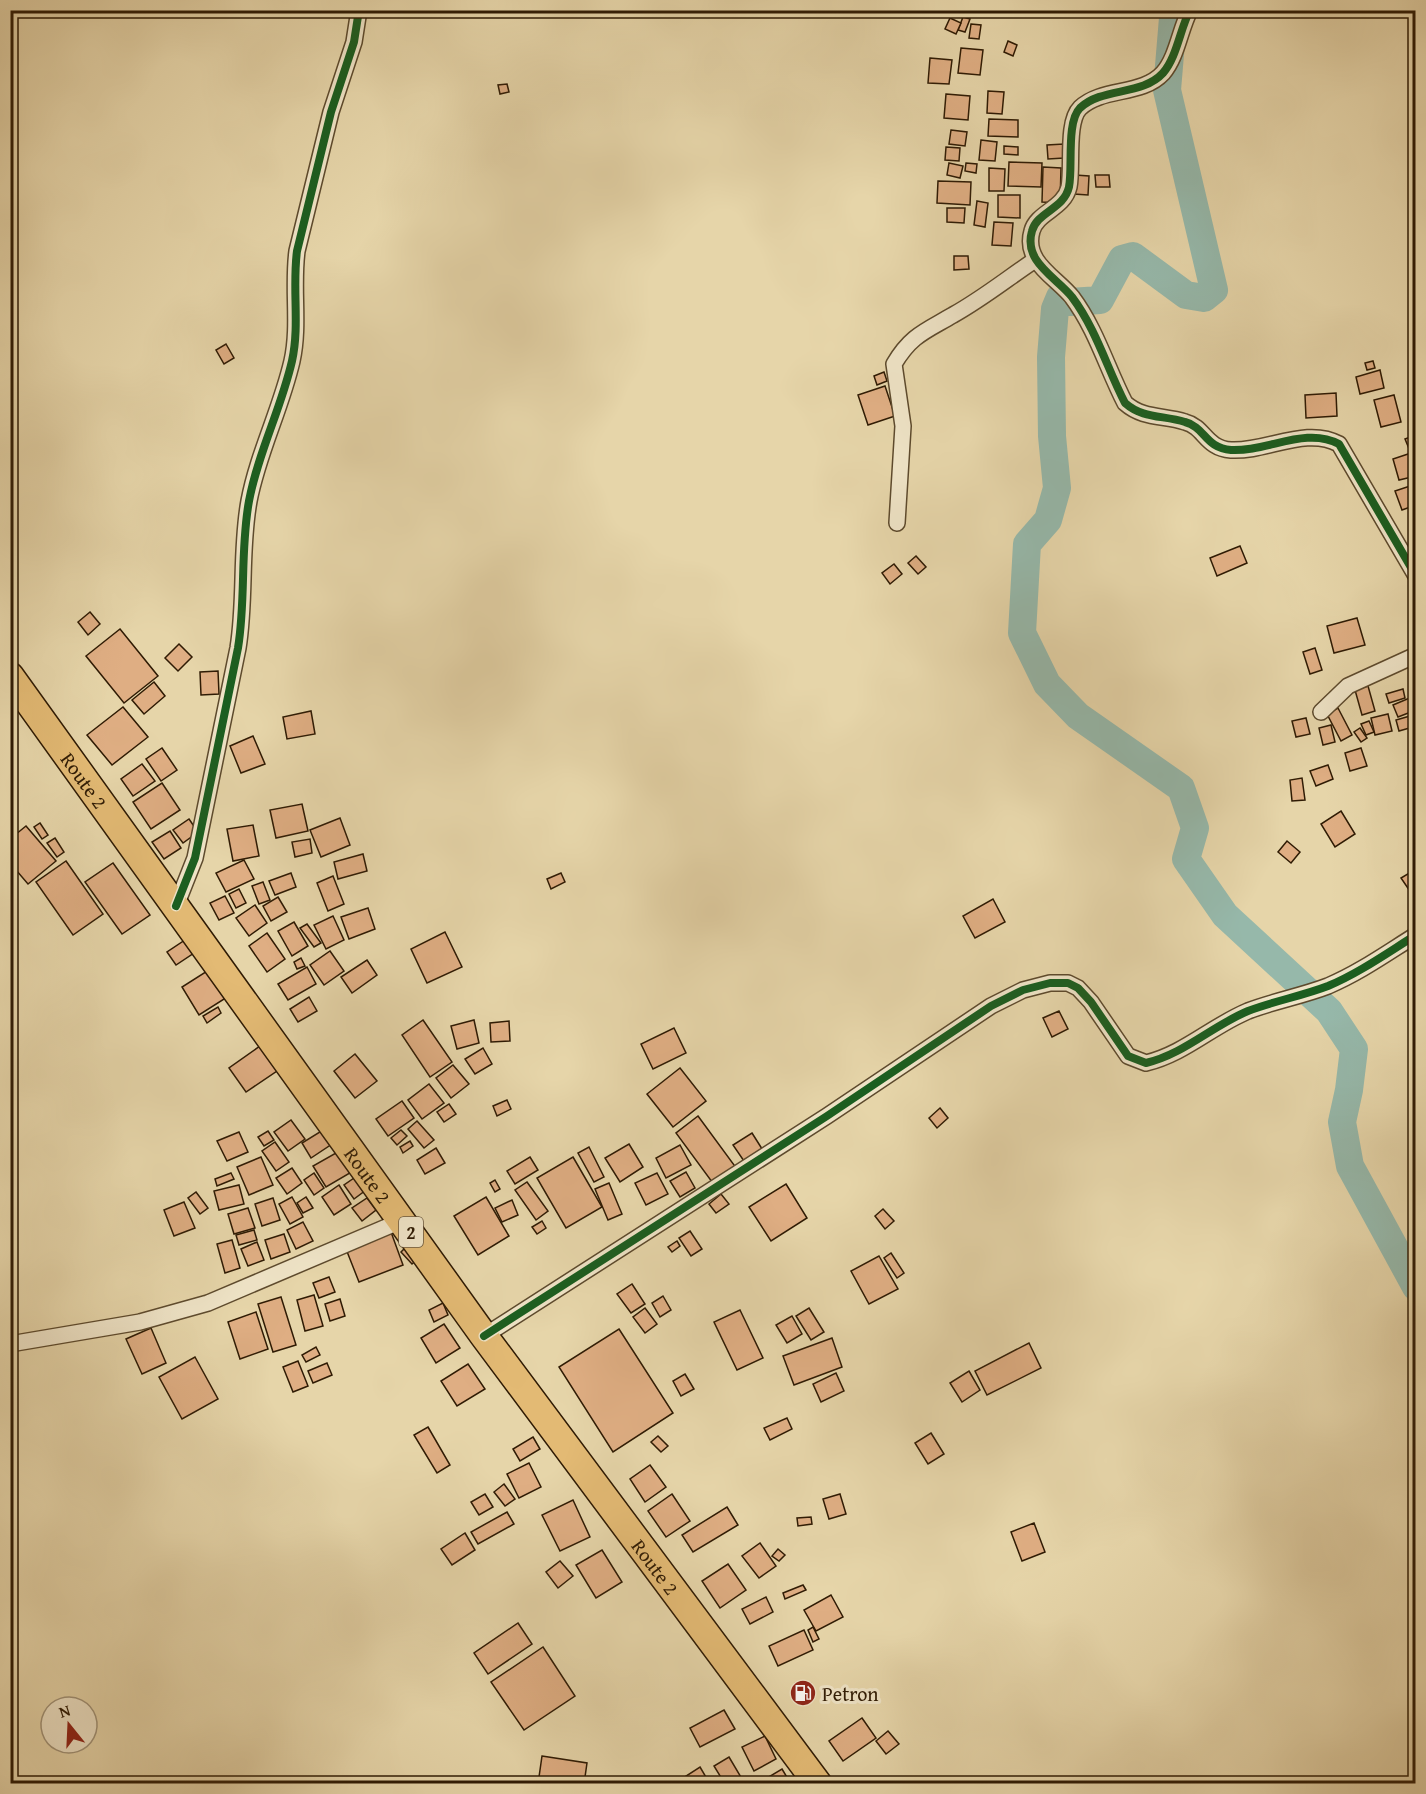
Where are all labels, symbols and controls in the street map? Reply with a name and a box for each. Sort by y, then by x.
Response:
street label: Route 2 [54,746,115,814]
street label: Route 2 [338,1141,398,1209]
road number: 2 [399,1217,423,1247]
street label: Route 2 [625,1532,686,1600]
fuel station icon: Petron [788,1678,818,1708]
place label: Petron [822,1679,879,1708]
north arrow [39,1695,99,1755]
text: N [56,1698,73,1724]

